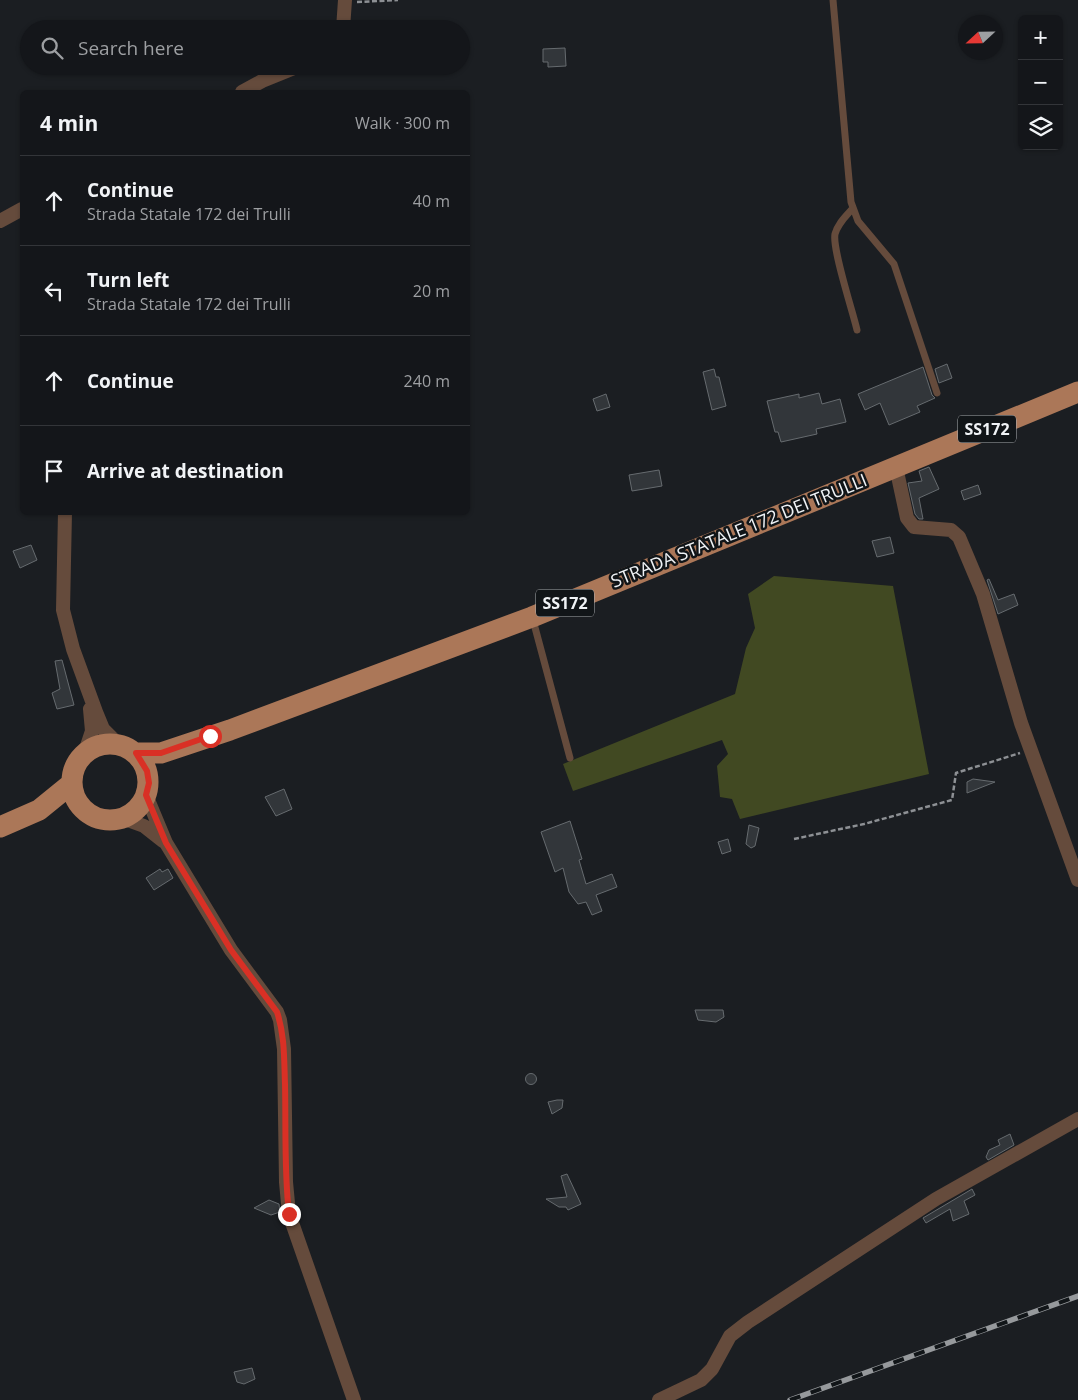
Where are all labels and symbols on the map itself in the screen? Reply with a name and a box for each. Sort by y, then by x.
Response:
north arrow [958,15,1003,60]
road number: SS172 [958,416,1016,442]
street label: STRADA STATALE 172 DEI TRULLI [607,468,870,593]
road number: SS172 [536,590,594,616]
route start [199,725,222,748]
route end [278,1203,301,1226]

